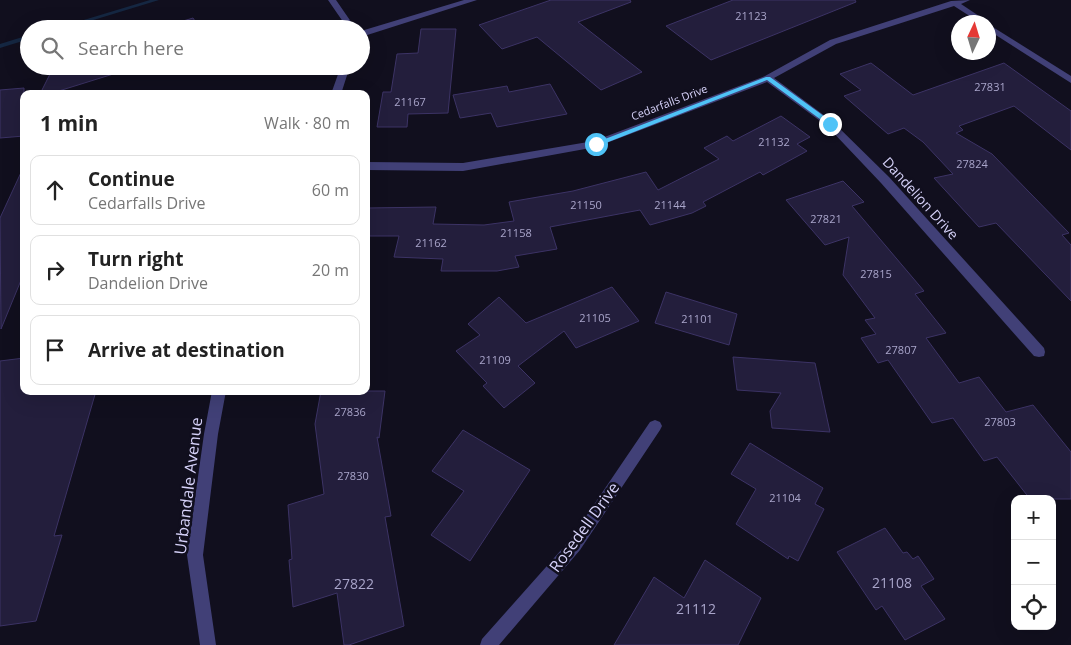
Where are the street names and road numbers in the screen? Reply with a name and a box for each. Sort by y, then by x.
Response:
street label: Cedarfalls Drive [629,81,709,123]
street label: Dandelion Drive [879,153,963,243]
street label: Urbandale Avenue [169,416,207,556]
street label: Rosedell Drive [544,478,624,576]

